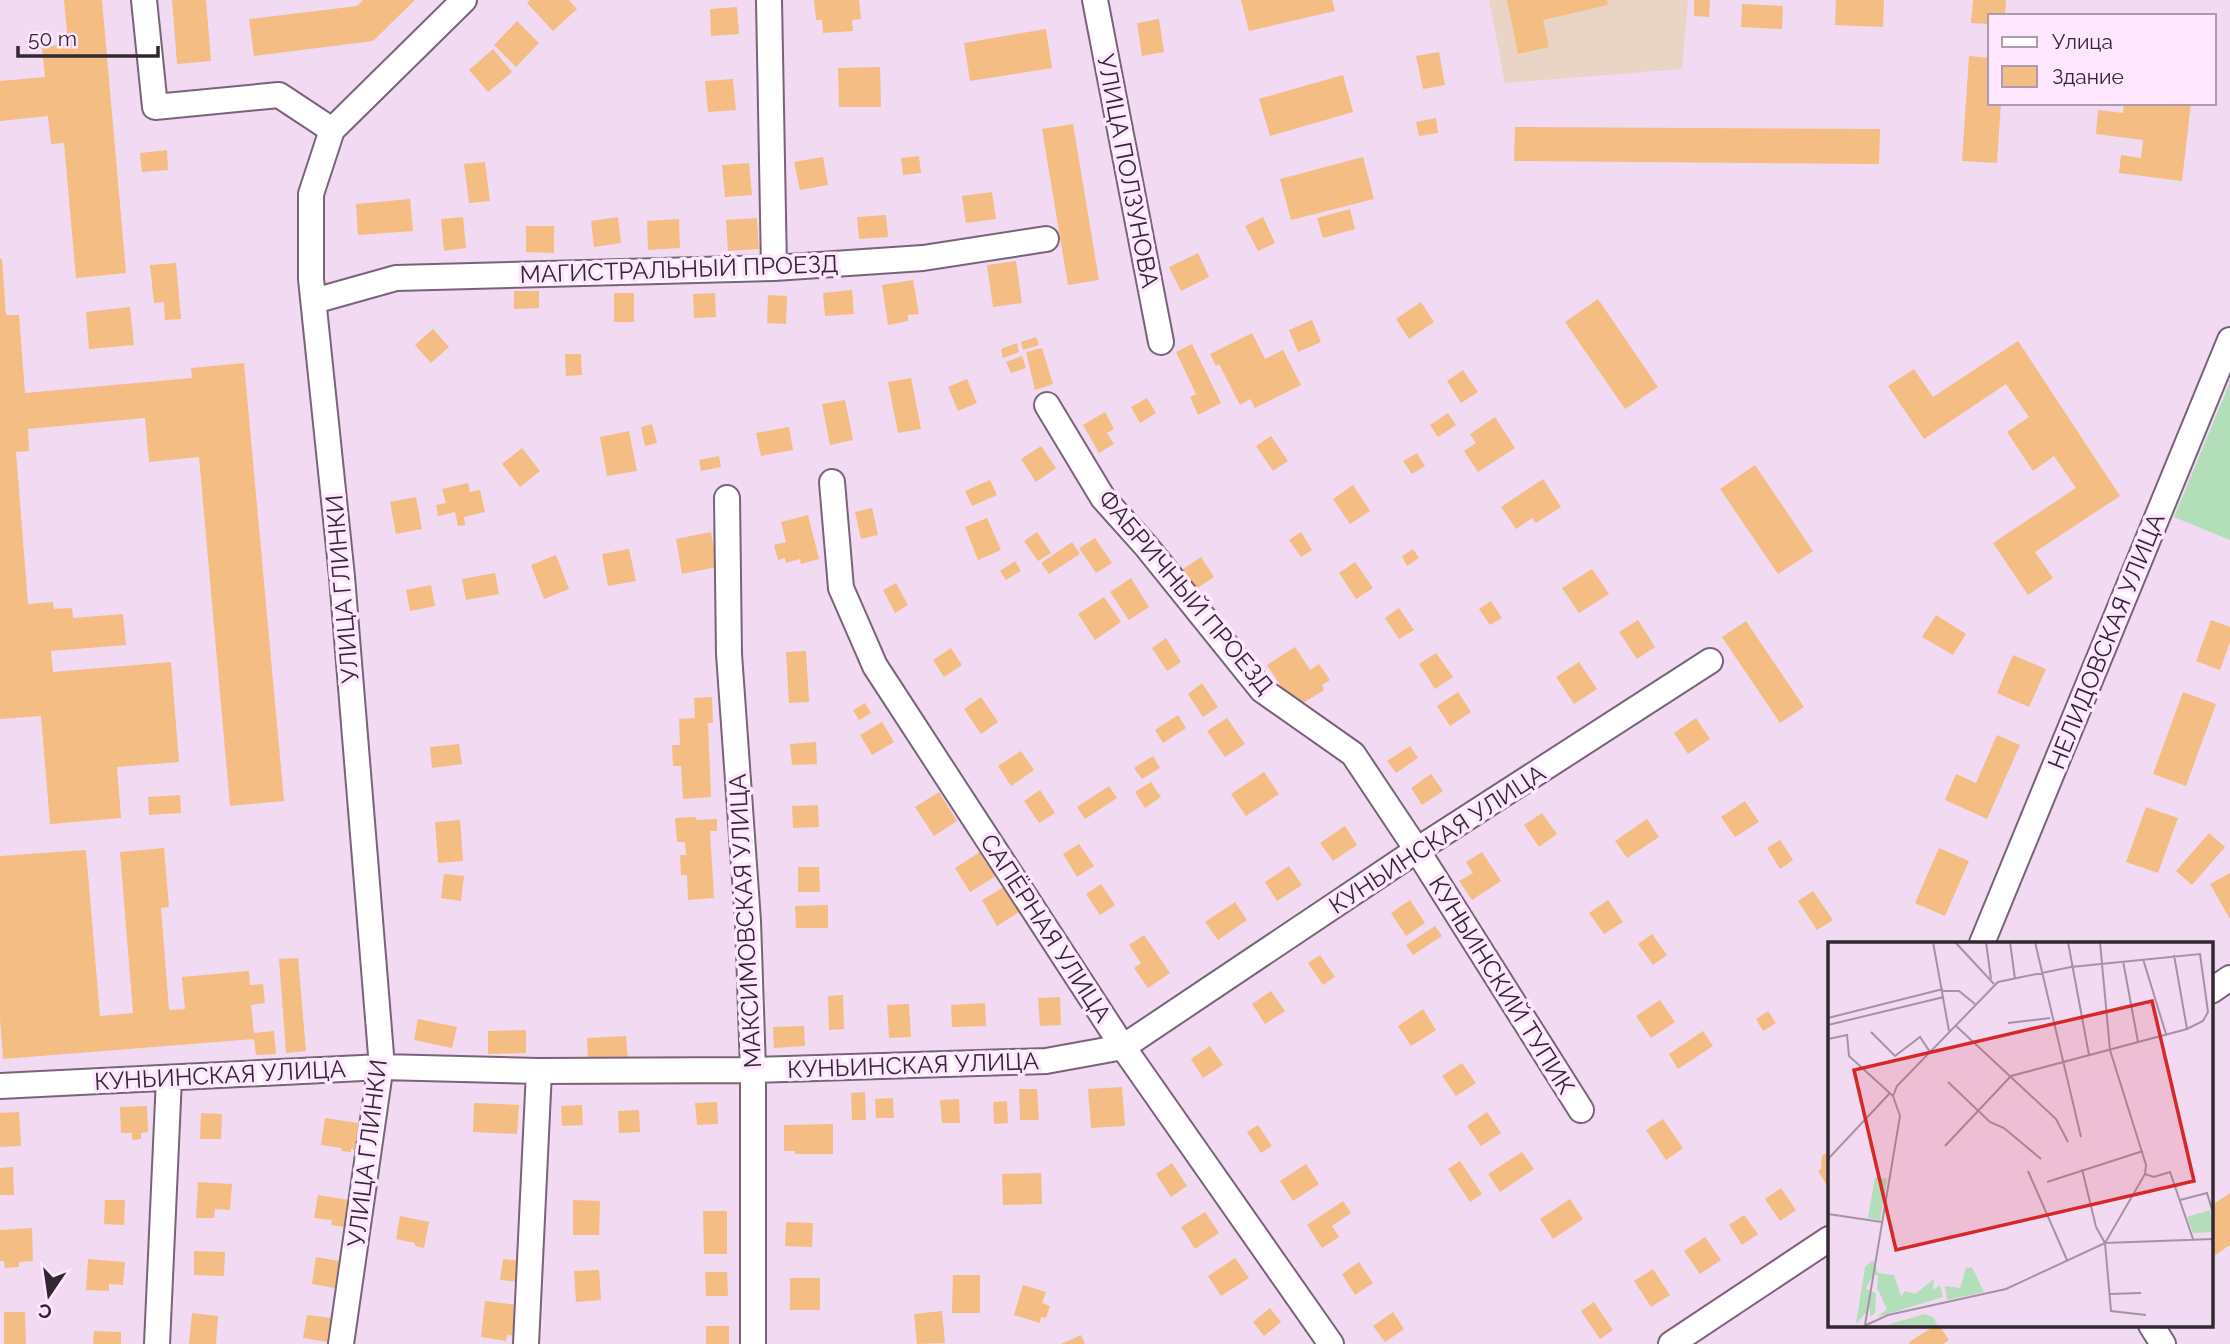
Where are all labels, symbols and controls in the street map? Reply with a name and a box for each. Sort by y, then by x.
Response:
scale bar [18,14,158,58]
legend [1988,14,2216,105]
text: 50 m [28,26,77,51]
text: Улица [2052,29,2113,54]
street label: УЛИЦА ПОЛЗУНОВА [1091,52,1165,290]
text: Здание [2052,64,2124,89]
street label: МАГИСТРАЛЬНЫЙ ПРОЕЗД [519,249,839,289]
street label: ФАБРИЧНЫЙ ПРОЕЗД [1092,484,1280,700]
street label: УЛИЦА ГЛИНКИ [319,494,365,684]
street label: НЕЛИДОВСКАЯ УЛИЦА [2041,509,2171,773]
street label: КУНЬИНСКАЯ УЛИЦА [1323,758,1551,920]
street label: МАКСИМОВСКАЯ УЛИЦА [723,773,767,1069]
street label: САПЁРНАЯ УЛИЦА [974,828,1118,1028]
street label: КУНЬИНСКИЙ ТУПИК [1423,871,1581,1099]
inset map [1828,942,2212,1326]
street label: КУНЬИНСКАЯ УЛИЦА [787,1046,1039,1084]
street label: КУНЬИНСКАЯ УЛИЦА [93,1054,347,1096]
street label: УЛИЦА ГЛИНКИ [341,1057,393,1249]
north arrow [14,1260,84,1330]
text: С [36,1299,54,1324]

